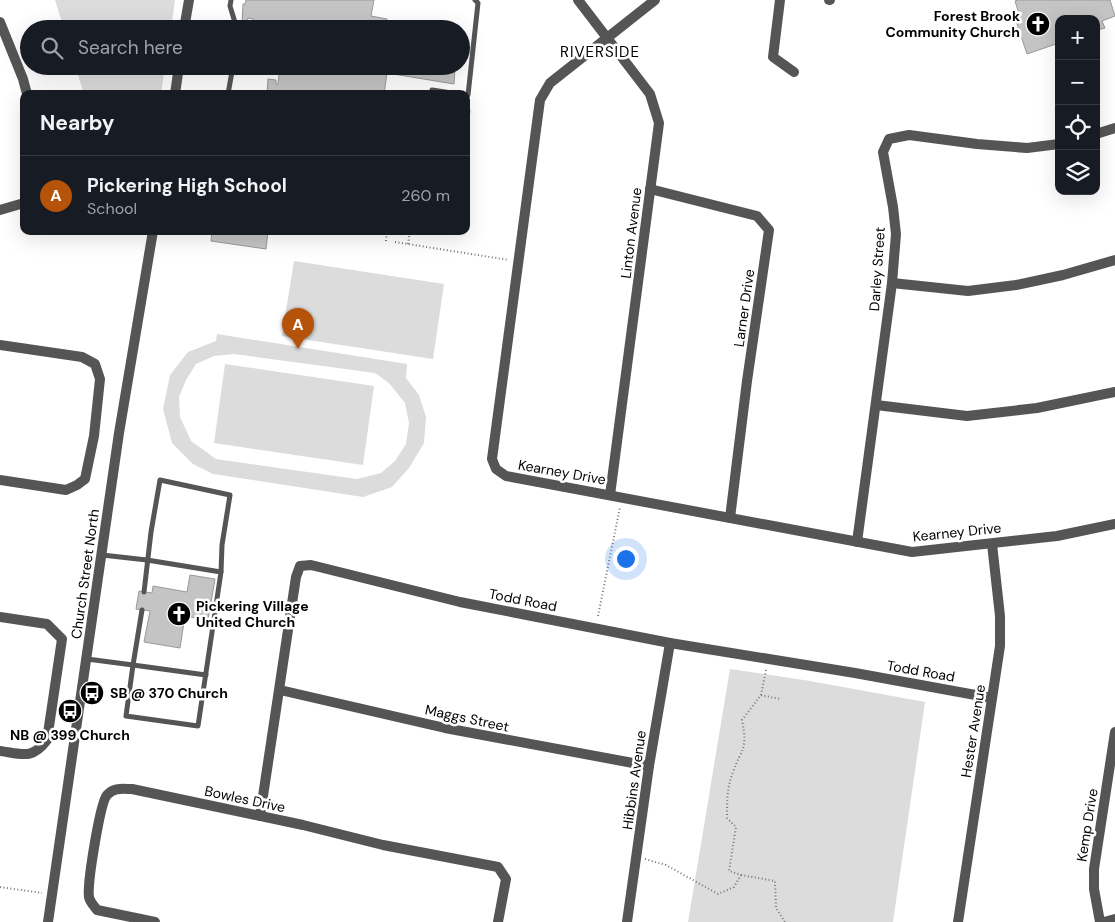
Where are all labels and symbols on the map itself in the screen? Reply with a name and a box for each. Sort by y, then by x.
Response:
place label: Forest Brook Community Church [886,7,1020,41]
church icon: Forest Brook Community Church [1025,11,1051,37]
district label: RIVERSIDE [560,42,640,62]
street label: Linton Avenue [616,186,646,280]
street label: Darley Street [865,226,889,312]
street label: Larner Drive [730,268,758,348]
pin: A [282,308,314,349]
street label: Kearney Drive [517,455,607,489]
street label: Church Street North [67,508,103,640]
street label: Kearney Drive [912,518,1002,546]
your location [613,546,639,572]
street label: Todd Road [488,585,558,615]
place label: Pickering Village United Church [196,597,309,631]
church icon: Pickering Village United Church [166,601,192,627]
street label: Todd Road [886,656,956,686]
bus stop icon: SB @ 370 Church [79,680,105,706]
street label: Hester Avenue [957,683,989,779]
place label: SB @ 370 Church [110,684,228,702]
bus stop icon: NB @ 399 Church [57,698,83,724]
street label: Maggs Street [423,700,511,736]
place label: NB @ 399 Church [10,726,130,744]
street label: Hibbins Avenue [618,729,650,831]
street label: Bowles Drive [203,782,287,816]
street label: Kemp Drive [1072,787,1102,863]

